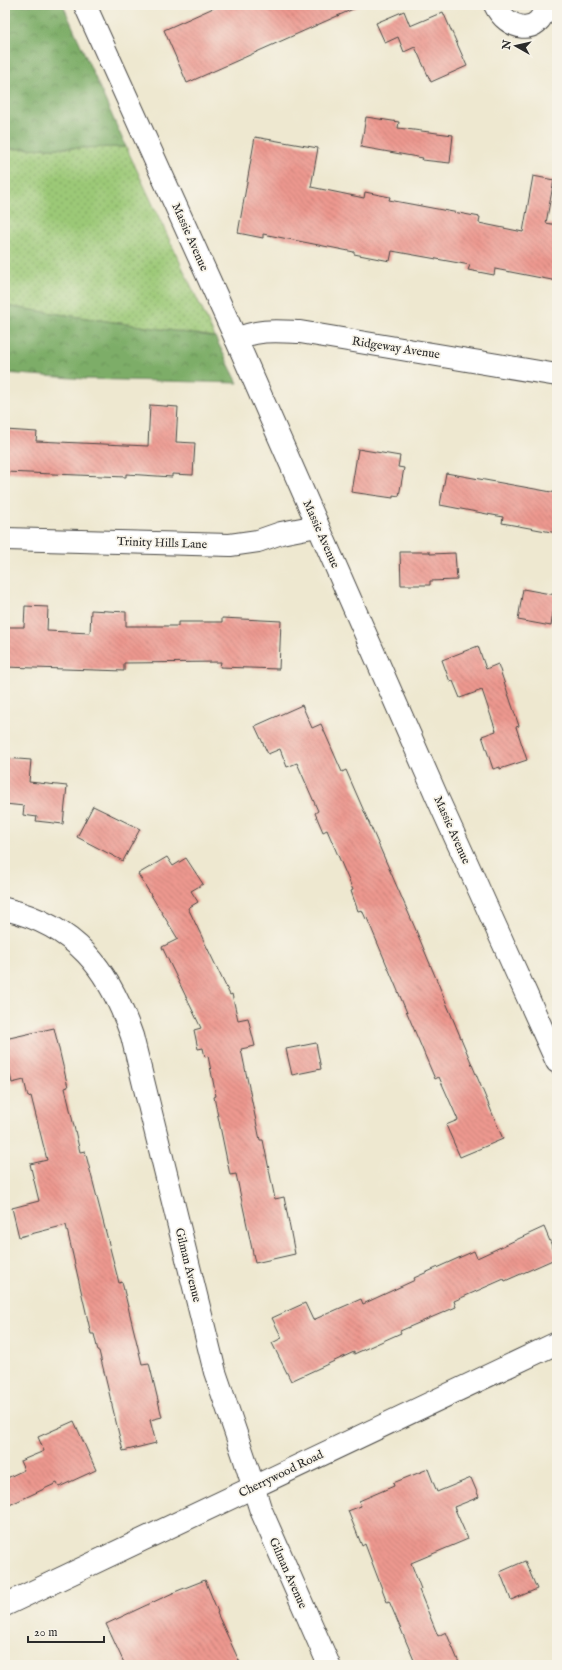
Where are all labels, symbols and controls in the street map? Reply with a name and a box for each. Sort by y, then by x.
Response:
north arrow [496,26,536,66]
text: N [499,39,515,51]
street label: Massie Avenue [168,201,212,274]
street label: Ridgeway Avenue [351,334,442,362]
street label: Massie Avenue [299,498,343,571]
street label: Trinity Hills Lane [117,534,208,552]
street label: Massie Avenue [430,794,474,867]
street label: Gilman Avenue [172,1226,205,1304]
street label: Cherrywood Road [236,1447,326,1501]
street label: Gilman Avenue [266,1535,311,1611]
scale bar [28,1618,104,1644]
text: 20 m [34,1625,57,1640]

